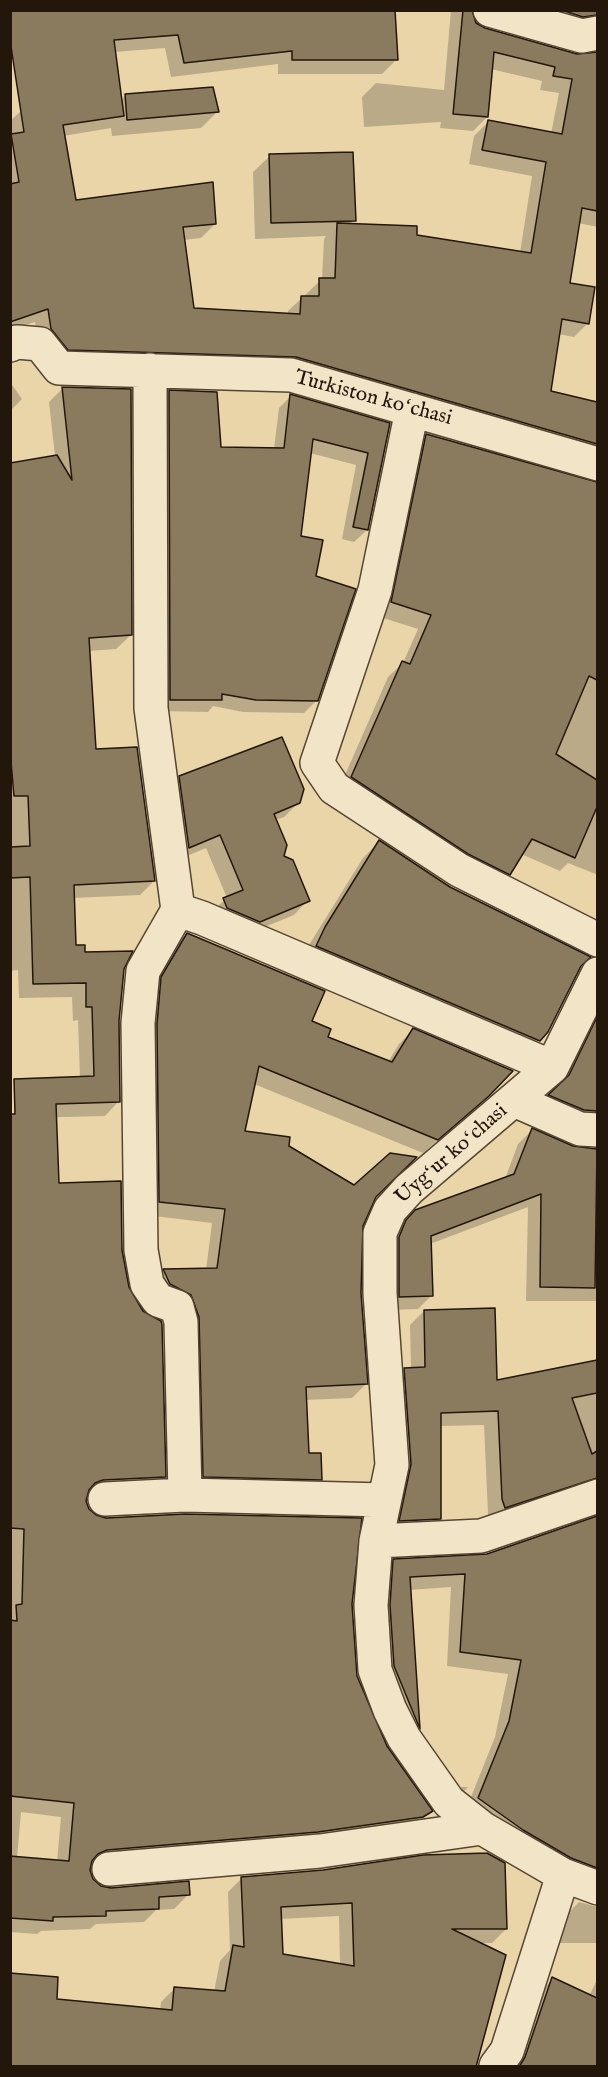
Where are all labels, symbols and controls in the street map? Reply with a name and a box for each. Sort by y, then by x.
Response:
street label: Turkiston koʻchasi [291,366,455,432]
street label: Uygʻur koʻchasi [391,1099,513,1211]

